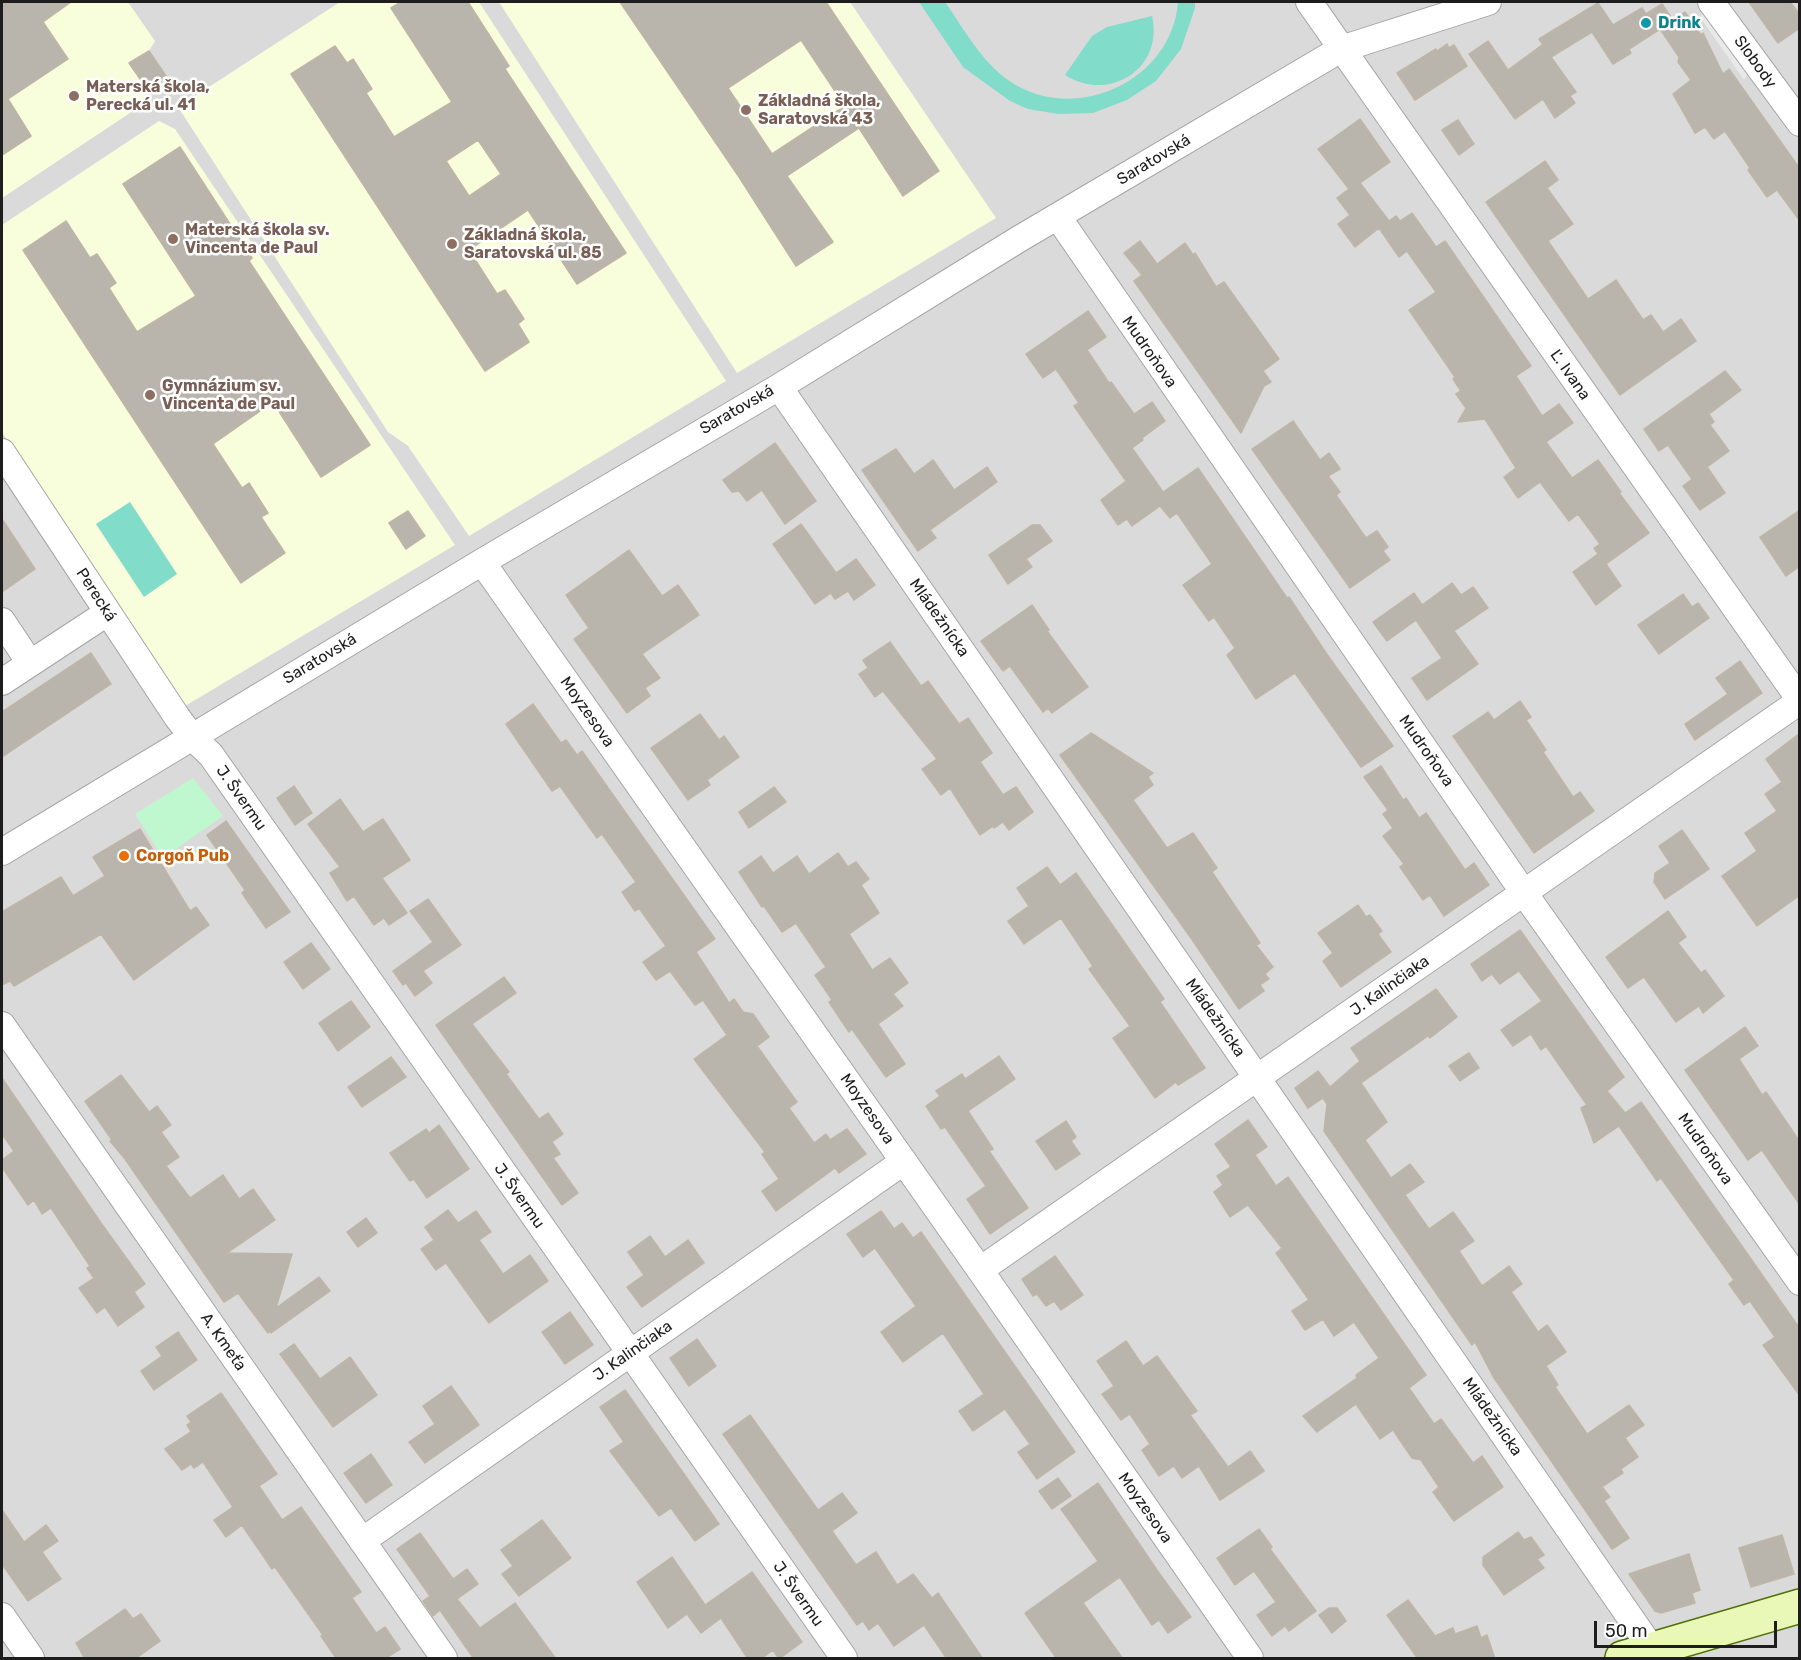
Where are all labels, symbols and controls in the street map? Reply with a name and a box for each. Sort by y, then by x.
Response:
place label: Drink [1658,13,1701,33]
marker: Drink [1639,16,1653,30]
street label: Slobody [1730,32,1780,92]
place label: Materská škola, Perecká ul. 41 [86,77,210,115]
marker: Materská škola, Perecká ul. 41 [67,89,81,103]
place label: Základná škola, Saratovská 43 [758,91,881,129]
marker: Základná škola, Saratovská 43 [739,103,753,117]
street label: Saratovská [1114,131,1194,189]
place label: Materská škola sv. Vincenta de Paul [185,220,330,258]
place label: Základná škola, Saratovská ul. 85 [464,225,602,263]
marker: Materská škola sv. Vincenta de Paul [166,232,180,246]
marker: Základná škola, Saratovská ul. 85 [445,237,459,251]
street label: Mudroňova [1117,313,1181,391]
street label: Ľ. Ivana [1546,346,1594,404]
place label: Gymnázium sv. Vincenta de Paul [162,376,295,414]
street label: Saratovská [697,381,777,439]
marker: Gymnázium sv. Vincenta de Paul [143,388,157,402]
street label: Perecká [72,565,120,625]
street label: Mládežnícka [905,575,973,661]
street label: Saratovská [280,630,360,688]
street label: Moyzesova [556,673,618,751]
street label: Mudroňova [1394,712,1458,790]
street label: J. Švermu [212,762,270,834]
place label: Corgoň Pub [136,846,229,866]
marker: Corgoň Pub [117,849,131,863]
street label: J. Kalinčiaka [1347,952,1433,1020]
street label: Mládežnícka [1181,975,1249,1061]
street label: Moyzesova [836,1070,898,1148]
street label: Mudroňova [1673,1110,1737,1188]
street label: J. Švermu [490,1160,548,1232]
street label: A. Kmeťa [196,1309,250,1375]
street label: J. Kalinčiaka [590,1317,676,1385]
street label: Mládežnícka [1458,1374,1526,1460]
street label: Moyzesova [1114,1469,1176,1547]
street label: J. Švermu [769,1558,827,1630]
scale bar [1597,1609,1780,1647]
text: 50 m [1605,1620,1648,1642]

